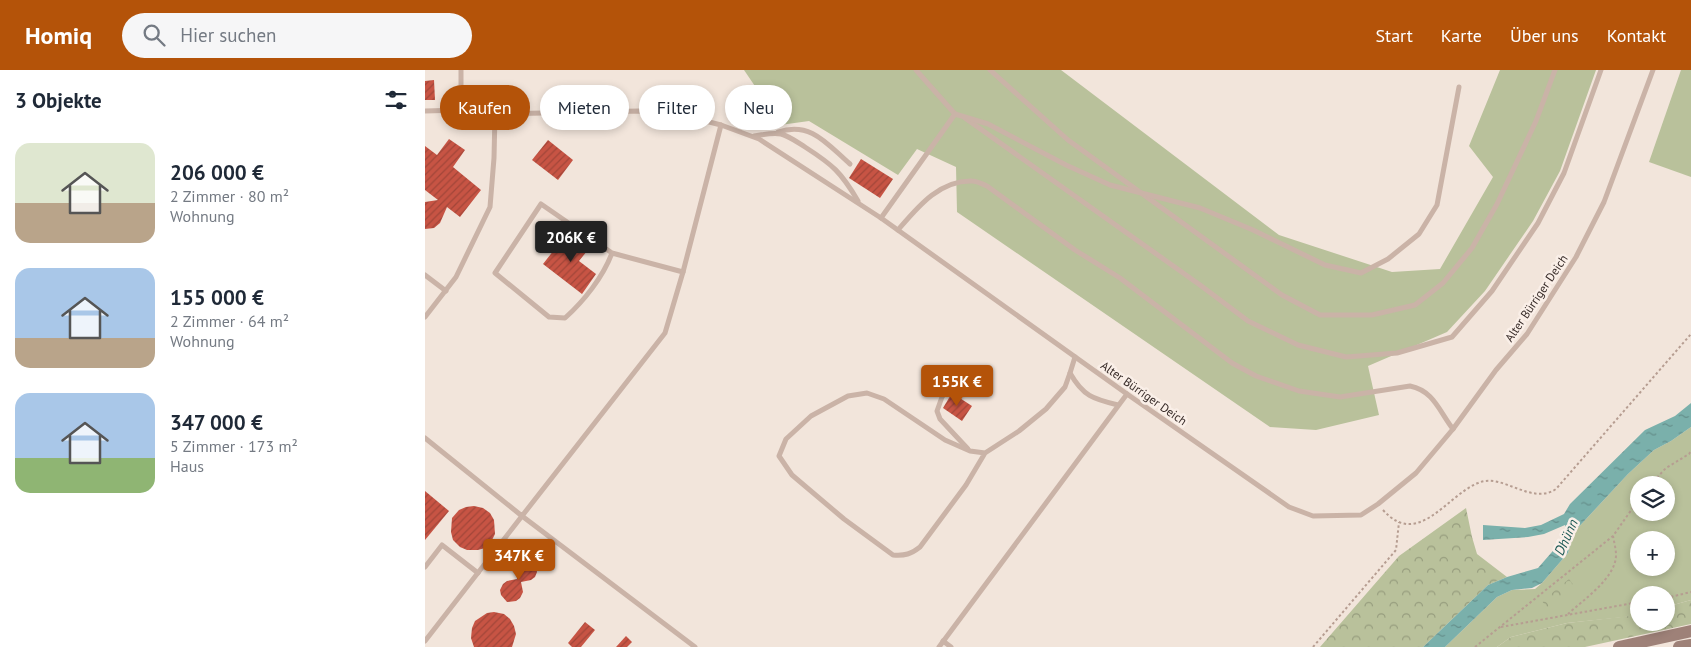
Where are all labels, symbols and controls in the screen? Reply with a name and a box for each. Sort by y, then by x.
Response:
search box [122,13,472,58]
text: Homiq [25,20,92,51]
icon: search [140,21,168,49]
text: Hier suchen [180,23,276,47]
text: Start [1375,24,1413,47]
text: Karte [1441,24,1482,47]
text: Über uns [1510,24,1579,47]
text: Kontakt [1607,24,1666,47]
chip: Kaufen [440,85,530,130]
chip: Mieten [540,85,629,130]
chip: Filter [639,85,715,130]
chip: Neu [725,85,792,130]
icon: filters [382,86,410,114]
text: 3 Objekte [15,87,102,114]
text: 206 000 € [170,159,264,186]
icon: home [55,163,115,223]
text: 2 Zimmer · 80 m² [170,186,289,206]
text: Wohnung [170,206,235,226]
pin: 206K € [530,220,612,263]
text: 206K € [546,227,596,247]
street label: Alter Bürriger Deich [1501,252,1571,344]
text: 155 000 € [170,284,264,311]
icon: home [55,288,115,348]
text: 2 Zimmer · 64 m² [170,311,289,331]
text: Wohnung [170,331,235,351]
street label: Alter Bürriger Deich [1098,358,1190,428]
pin: 155K € [916,364,998,407]
text: 155K € [932,371,982,391]
text: 347 000 € [170,409,263,436]
icon: home [55,413,115,473]
text: 5 Zimmer · 173 m² [170,436,298,456]
text: Haus [170,456,204,476]
map controls [1630,476,1675,631]
button: layers [1630,476,1675,521]
water label: Dhünn [1550,516,1582,558]
button: + [1630,531,1675,576]
pin: 347K € [478,538,560,581]
text: 347K € [494,545,544,565]
button: − [1630,586,1675,631]

